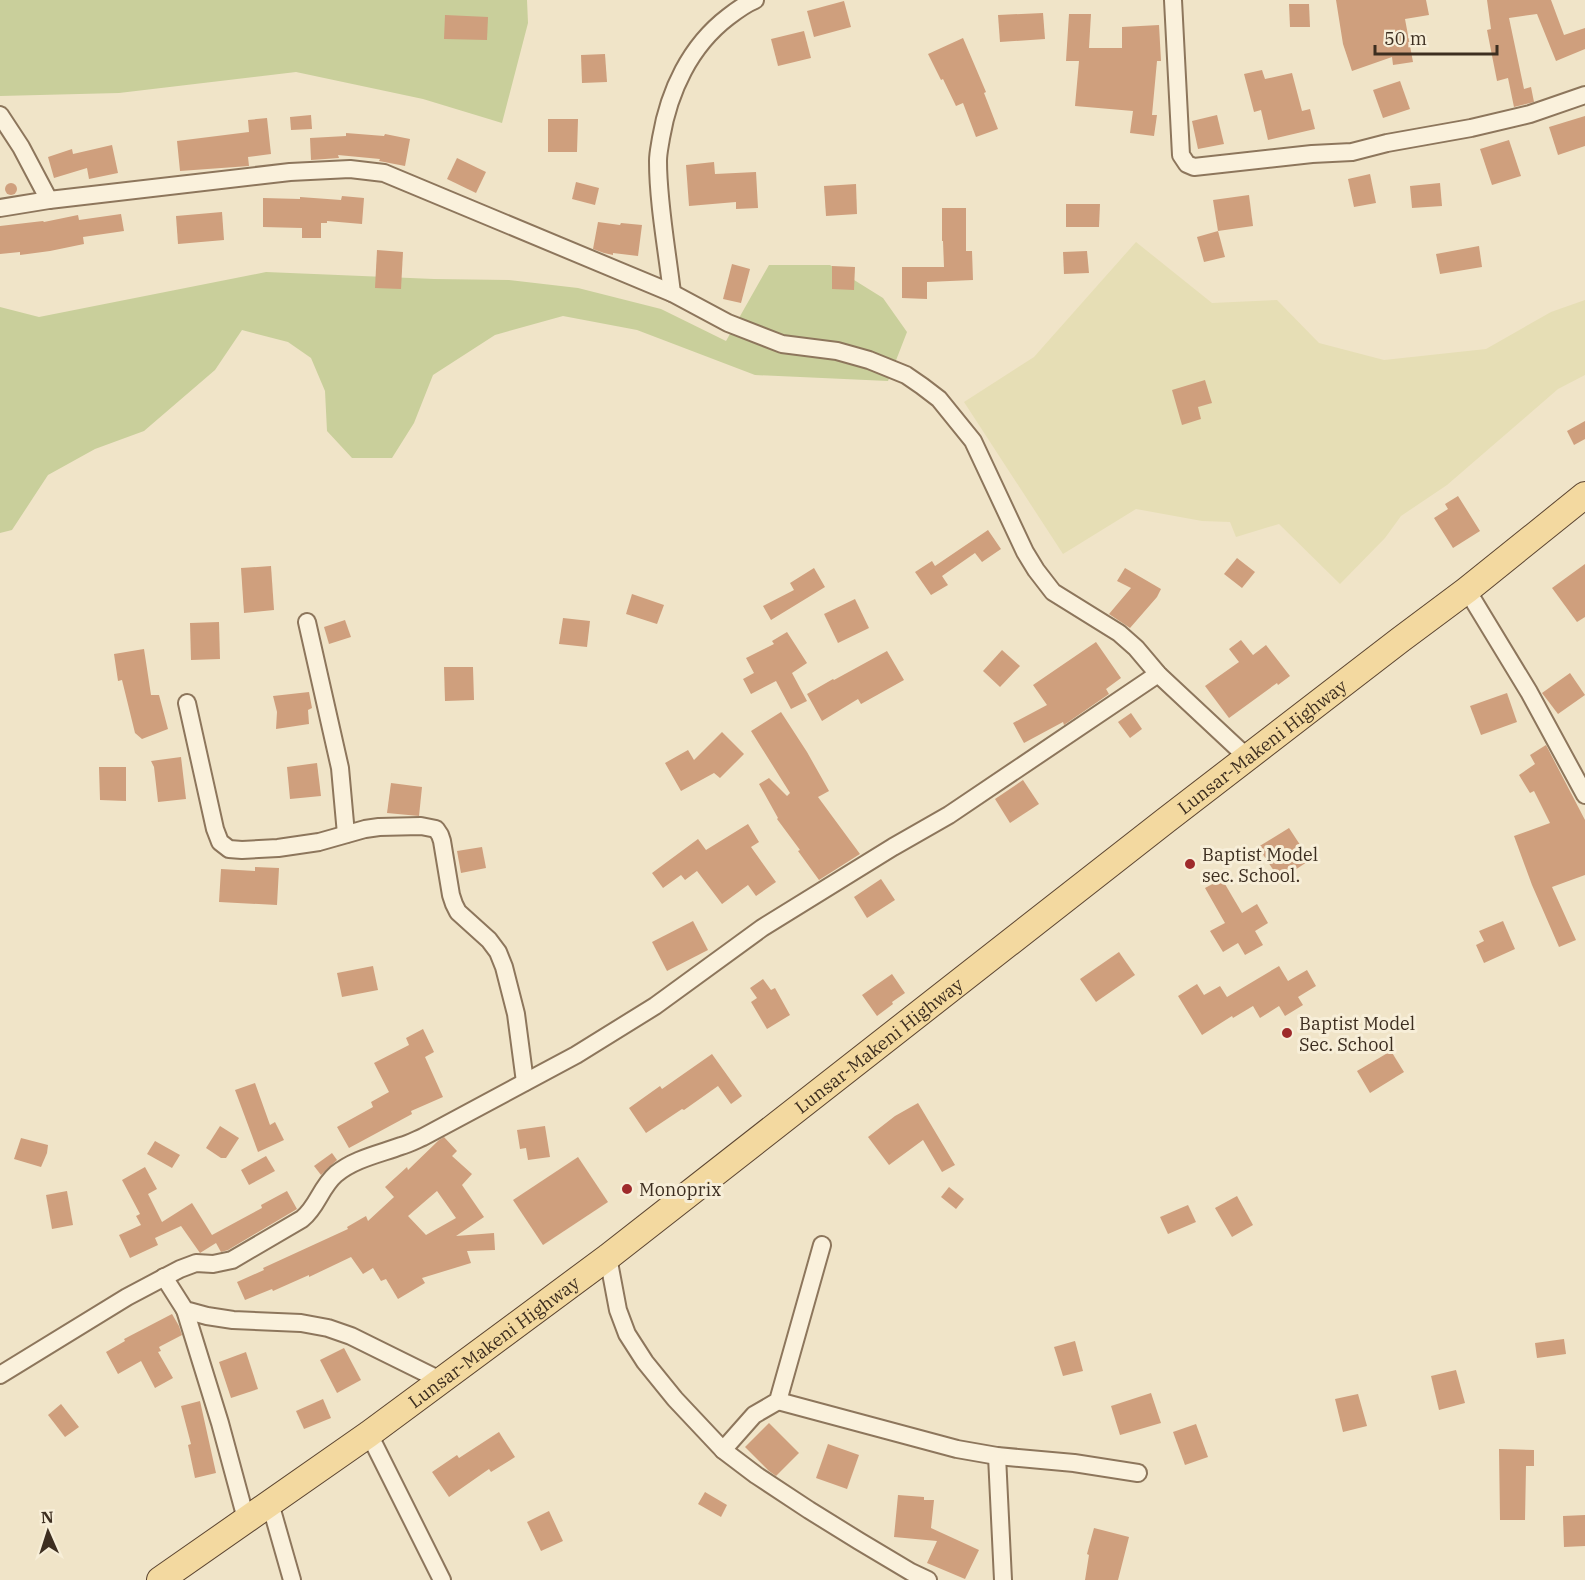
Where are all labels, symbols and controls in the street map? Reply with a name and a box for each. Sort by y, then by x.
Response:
scale bar [1375,18,1496,56]
text: 50 m [1384,27,1427,50]
street label: Lunsar-Makeni Highway [1173,674,1351,819]
place label: Baptist Model sec. School. [1202,843,1318,887]
marker: Baptist Model sec. School. [1183,857,1197,871]
street label: Lunsar-Makeni Highway [790,972,968,1118]
place label: Baptist Model Sec. School [1299,1012,1415,1056]
marker: Baptist Model Sec. School [1280,1026,1294,1040]
place label: Monoprix [639,1178,721,1201]
marker: Monoprix [620,1182,634,1196]
street label: Lunsar-Makeni Highway [403,1271,584,1413]
north arrow [18,1502,78,1562]
text: N [40,1507,54,1527]

